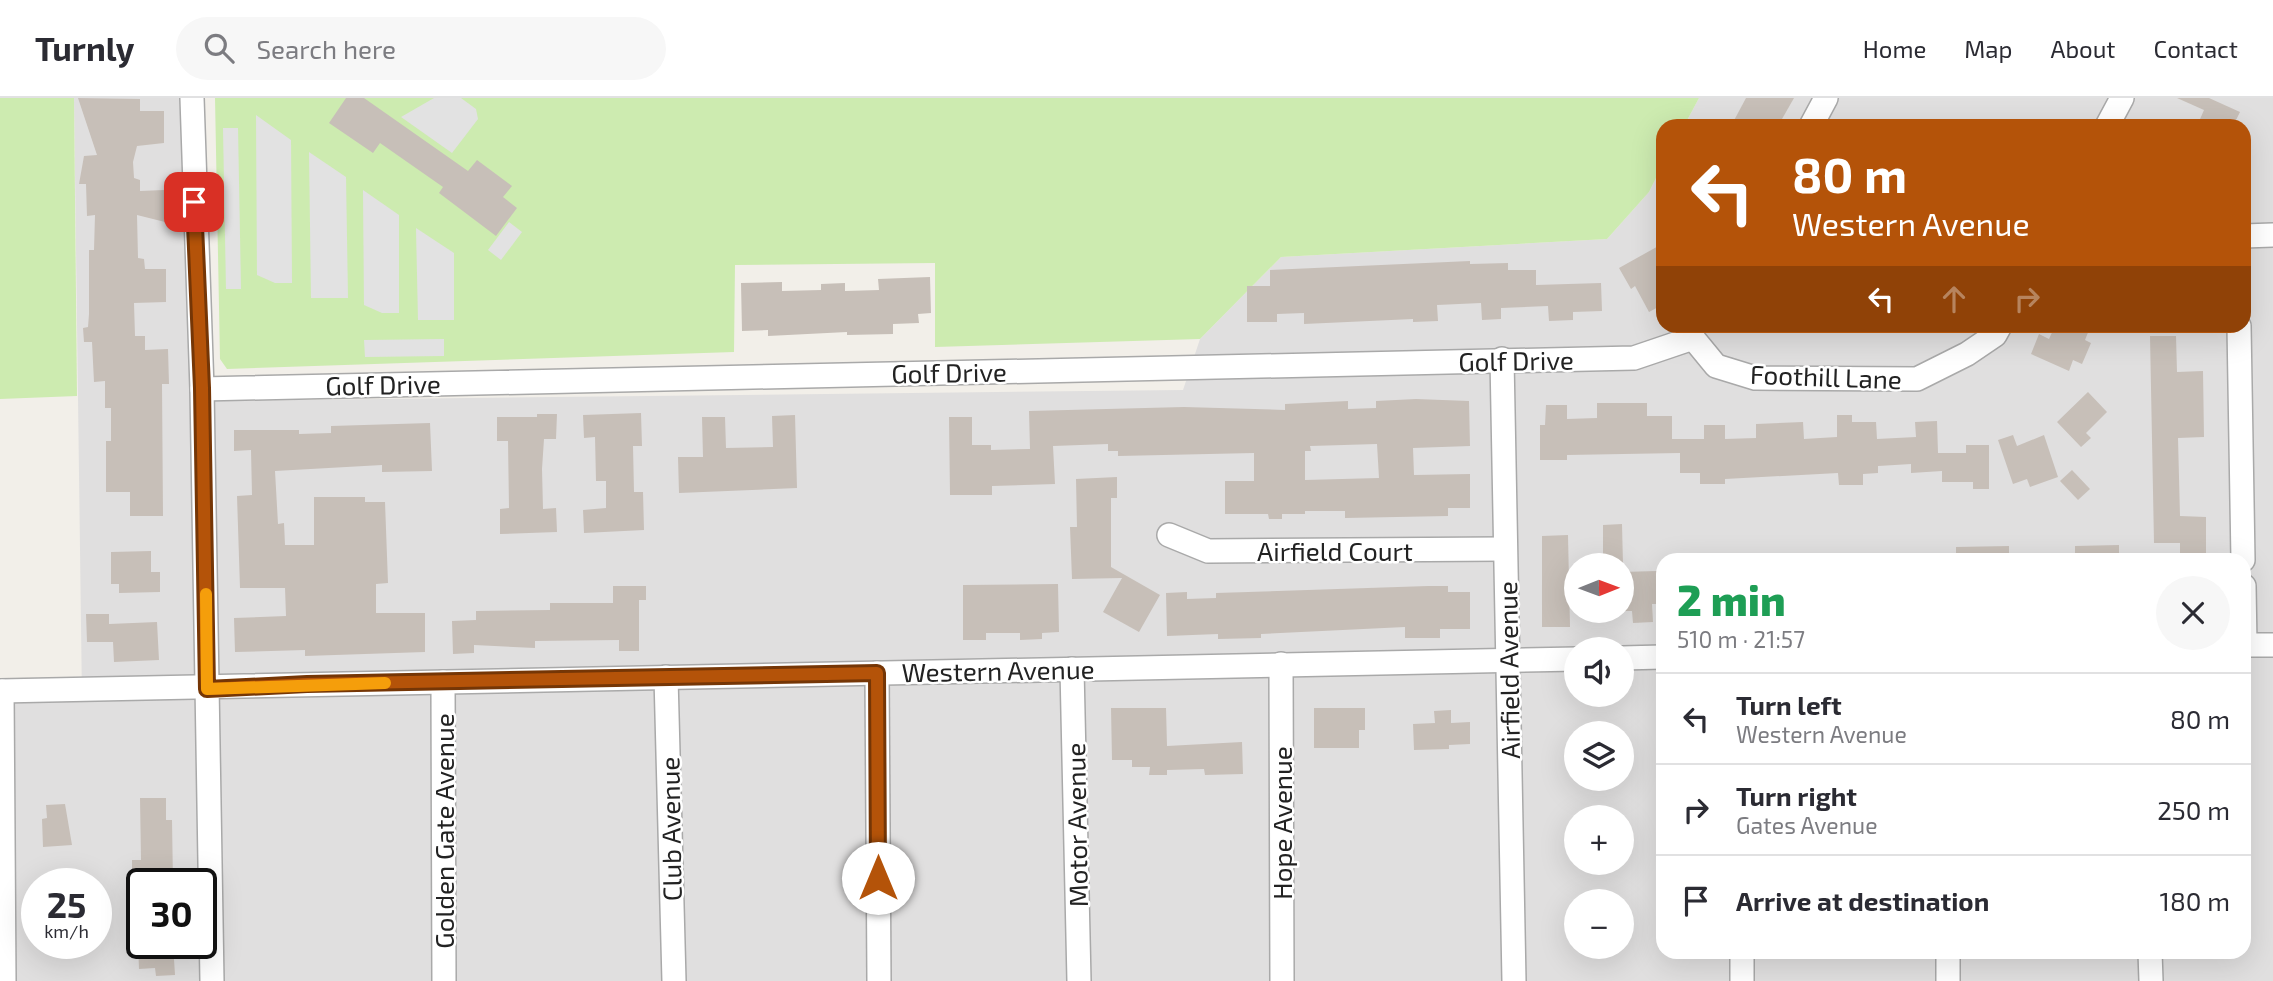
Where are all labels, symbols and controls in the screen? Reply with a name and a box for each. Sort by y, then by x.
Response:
search box [176,17,666,80]
text: Turnly [35,28,134,68]
icon: search [200,29,238,67]
text: Search here [256,33,396,64]
text: Home [1863,34,1926,63]
text: Map [1964,34,2012,63]
text: About [2050,34,2116,63]
text: Contact [2154,34,2238,63]
text: 80 m [1792,144,1907,203]
icon: left [1677,147,1768,238]
pin [164,172,224,232]
icon: arrive [175,183,213,221]
text: Western Avenue [1792,204,2030,242]
icon: left [1862,280,1900,318]
icon: ahead [1935,280,1973,318]
icon: right [2008,280,2046,318]
street label: Golf Drive [1458,343,1574,377]
street label: Golf Drive [891,355,1007,389]
street label: Foothill Lane [1750,358,1902,394]
street label: Golf Drive [325,367,441,401]
street label: Airfield Court [1257,535,1413,566]
north arrow [1564,553,1634,623]
map controls [1564,553,1634,959]
text: 2 min [1677,574,1786,624]
button: close [2156,576,2230,650]
street label: Airfield Avenue [1491,581,1525,759]
text: 510 m · 21:57 [1677,625,1805,653]
button: sound [1564,637,1634,707]
street label: Western Avenue [901,653,1095,687]
text: Turn left [1736,689,1842,720]
icon: left [1677,700,1715,738]
text: 80 m [2170,703,2230,734]
street label: Golden Gate Avenue [428,713,459,949]
text: Western Avenue [1736,720,1907,748]
button: layers [1564,721,1634,791]
street label: Motor Avenue [1059,743,1093,907]
street label: Hope Avenue [1266,746,1297,900]
street label: Club Avenue [653,756,687,902]
text: Turn right [1736,780,1857,811]
icon: right [1677,791,1715,829]
text: 250 m [2157,794,2230,825]
button: + [1564,805,1634,875]
text: Gates Avenue [1736,811,1878,839]
position arrow [841,841,915,915]
speed limit sign: 30 [126,868,217,959]
icon: arrive [1677,882,1715,920]
text: 25 [47,883,86,925]
text: Arrive at destination [1736,885,1989,916]
text: 180 m [2160,885,2230,916]
button: − [1564,889,1634,959]
text: km/h [44,920,89,942]

